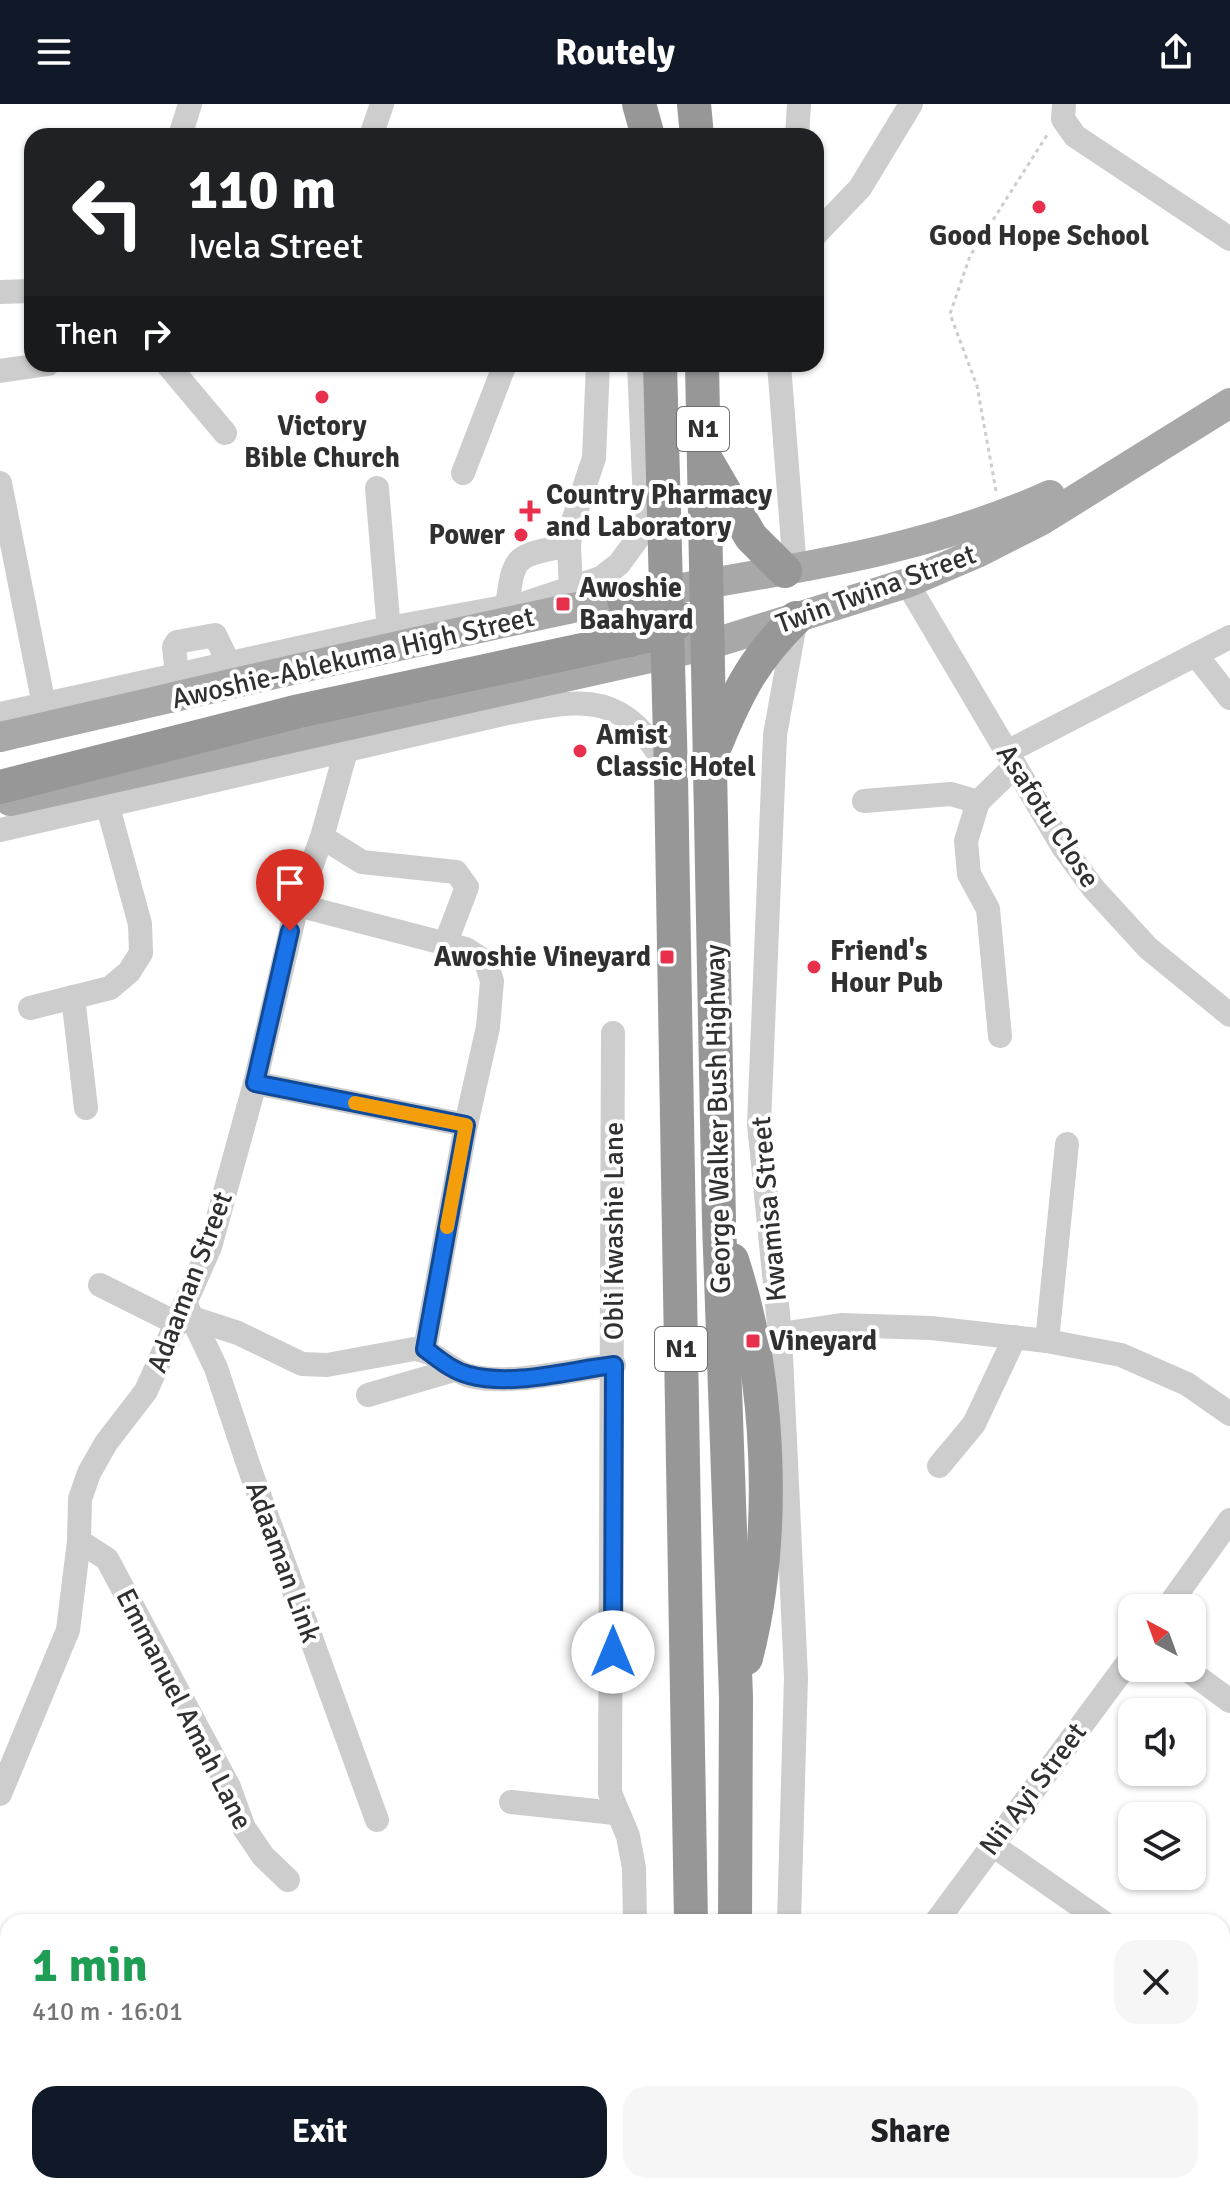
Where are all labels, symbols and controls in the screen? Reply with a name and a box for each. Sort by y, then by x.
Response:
icon: menu [32,30,76,74]
text: Routely [555,30,675,75]
icon: share [1154,30,1198,74]
text: 110 m [188,155,336,224]
icon: left [56,160,160,264]
marker: Good Hope School [1030,198,1048,216]
place label: Good Hope School [929,219,1149,253]
text: Ivela Street [188,224,363,269]
icon: right [134,312,178,356]
text: Then [56,316,118,353]
marker: Victory Bible Church [313,388,331,406]
road number: N1 [677,407,729,451]
place label: Victory Bible Church [244,409,400,475]
place label: Country Pharmacy and Laboratory [546,478,772,544]
marker: Country Pharmacy and Laboratory [521,502,539,520]
place label: Power [429,518,506,552]
marker: Power [512,526,530,544]
street label: Twin Twina Street [771,537,981,641]
place label: Awoshie Baahyard [579,571,694,637]
marker: Awoshie Baahyard [554,595,572,613]
street label: Awoshie-Ablekuma High Street [168,600,538,716]
place label: Amist Classic Hotel [596,718,756,784]
street label: Asafotu Close [989,738,1107,894]
marker: Amist Classic Hotel [571,742,589,760]
pin [256,849,324,931]
icon: arrive [268,861,312,905]
place label: Friend's Hour Pub [830,934,943,1000]
place label: Awoshie Vineyard [434,940,651,974]
street label: George Walker Bush Highway [698,944,738,1294]
marker: Awoshie Vineyard [658,948,676,966]
marker: Friend's Hour Pub [805,958,823,976]
street label: Kwamisa Street [744,1115,794,1303]
street label: Obli Kwashie Lane [597,1122,631,1340]
street label: Adaaman Street [140,1187,240,1377]
place label: Vineyard [769,1324,877,1358]
road number: N1 [655,1327,707,1371]
marker: Vineyard [744,1332,762,1350]
street label: Adaaman Link [238,1477,328,1647]
street label: Emmanuel Amah Lane [108,1583,260,1835]
north arrow [1118,1594,1206,1682]
map controls [1118,1594,1206,1890]
position arrow [571,1610,655,1694]
button: sound [1118,1698,1206,1786]
street label: Nii Ayi Street [972,1716,1094,1862]
button: layers [1118,1802,1206,1890]
text: 1 min [32,1936,148,1995]
button: close [1114,1940,1198,2024]
text: 410 m · 16:01 [32,1996,183,2028]
button: Exit [32,2086,607,2178]
button: Share [623,2086,1198,2178]

